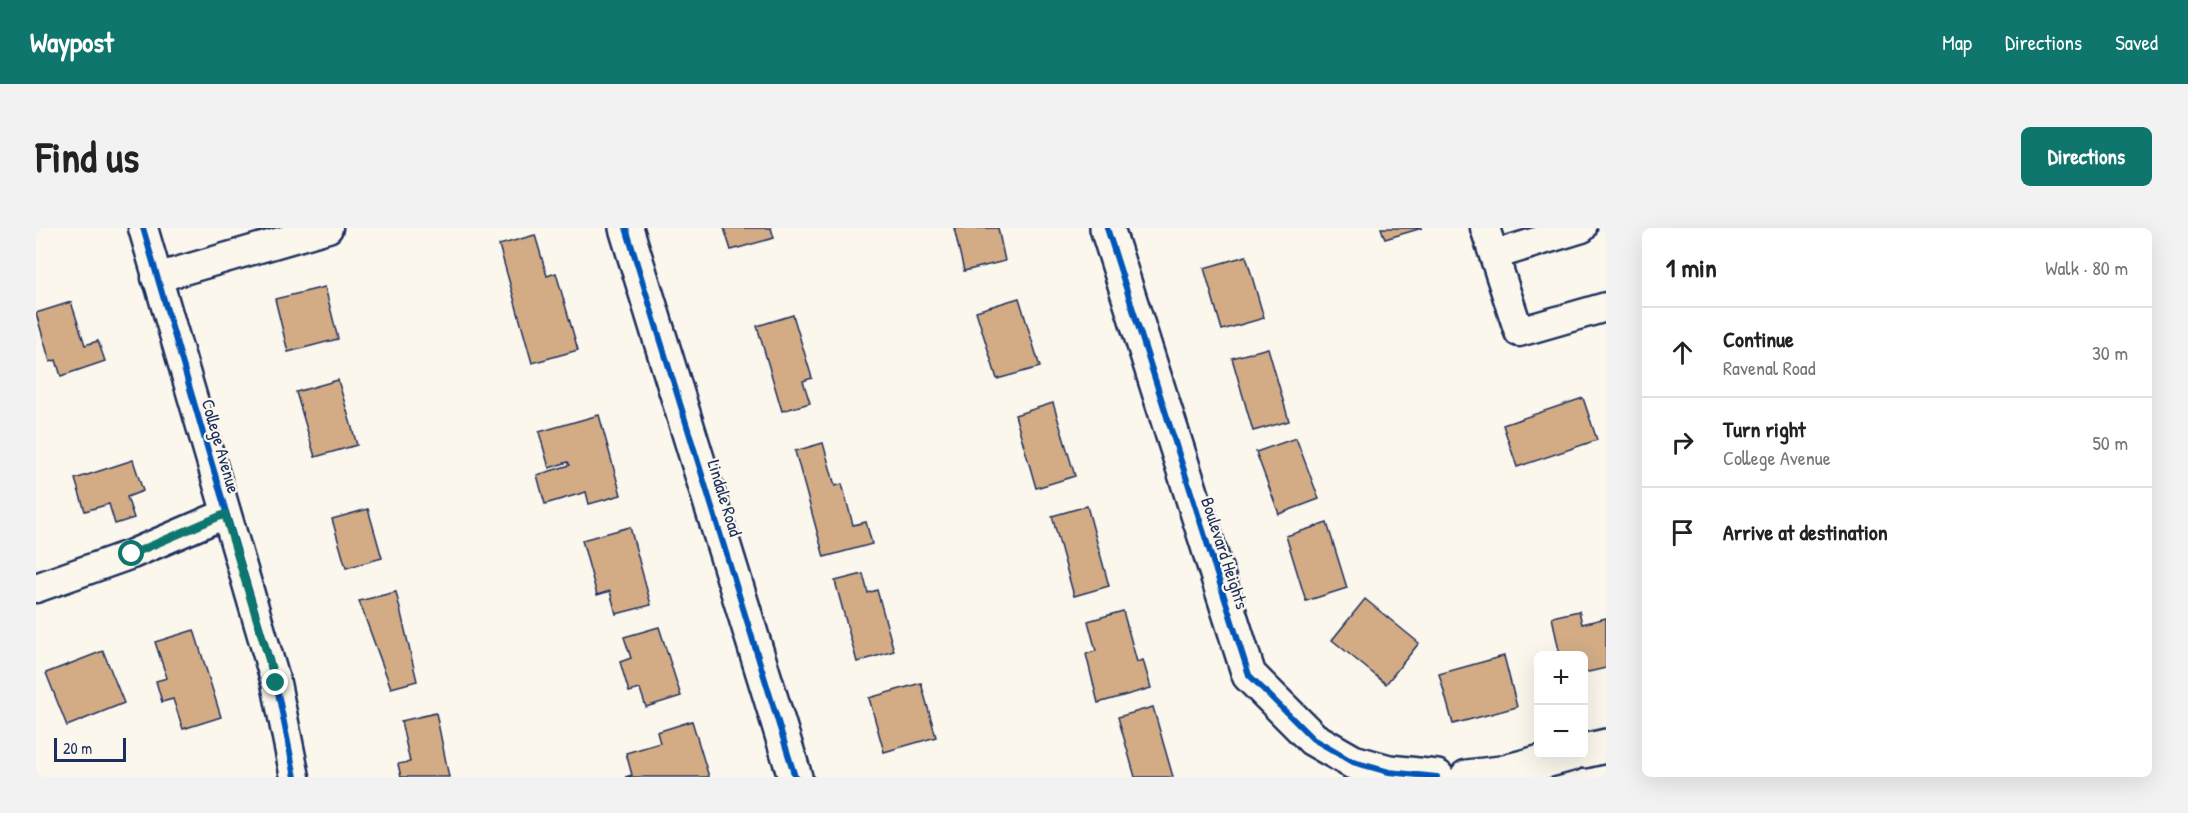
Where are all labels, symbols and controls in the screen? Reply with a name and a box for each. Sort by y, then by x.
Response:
text: Waypost [30,23,114,61]
text: Map [1942,28,1972,57]
text: Directions [2005,28,2082,57]
text: Saved [2115,28,2158,57]
button: Directions [2021,127,2152,186]
text: Find us [36,128,139,185]
text: 1 min [1666,250,1717,285]
text: Walk · 80 m [2045,254,2128,281]
text: Continue [1723,324,1794,354]
icon: ahead [1666,336,1699,369]
text: 30 m [2092,339,2128,366]
text: Ravenal Road [1723,354,1815,381]
street label: College Avenue [196,396,246,496]
text: Turn right [1723,414,1806,444]
icon: right [1666,426,1699,459]
text: 50 m [2092,429,2128,456]
text: College Avenue [1723,444,1831,471]
street label: Lindale Road [702,457,748,539]
street label: Boulevard Heights [1195,494,1255,612]
icon: arrive [1666,516,1699,549]
text: Arrive at destination [1723,517,1888,547]
route start [118,540,144,566]
map controls [1534,651,1588,759]
button: + [1534,651,1588,705]
route end [262,669,288,695]
button: − [1534,705,1588,759]
scale bar [54,735,126,762]
text: 20 m [63,737,92,759]

